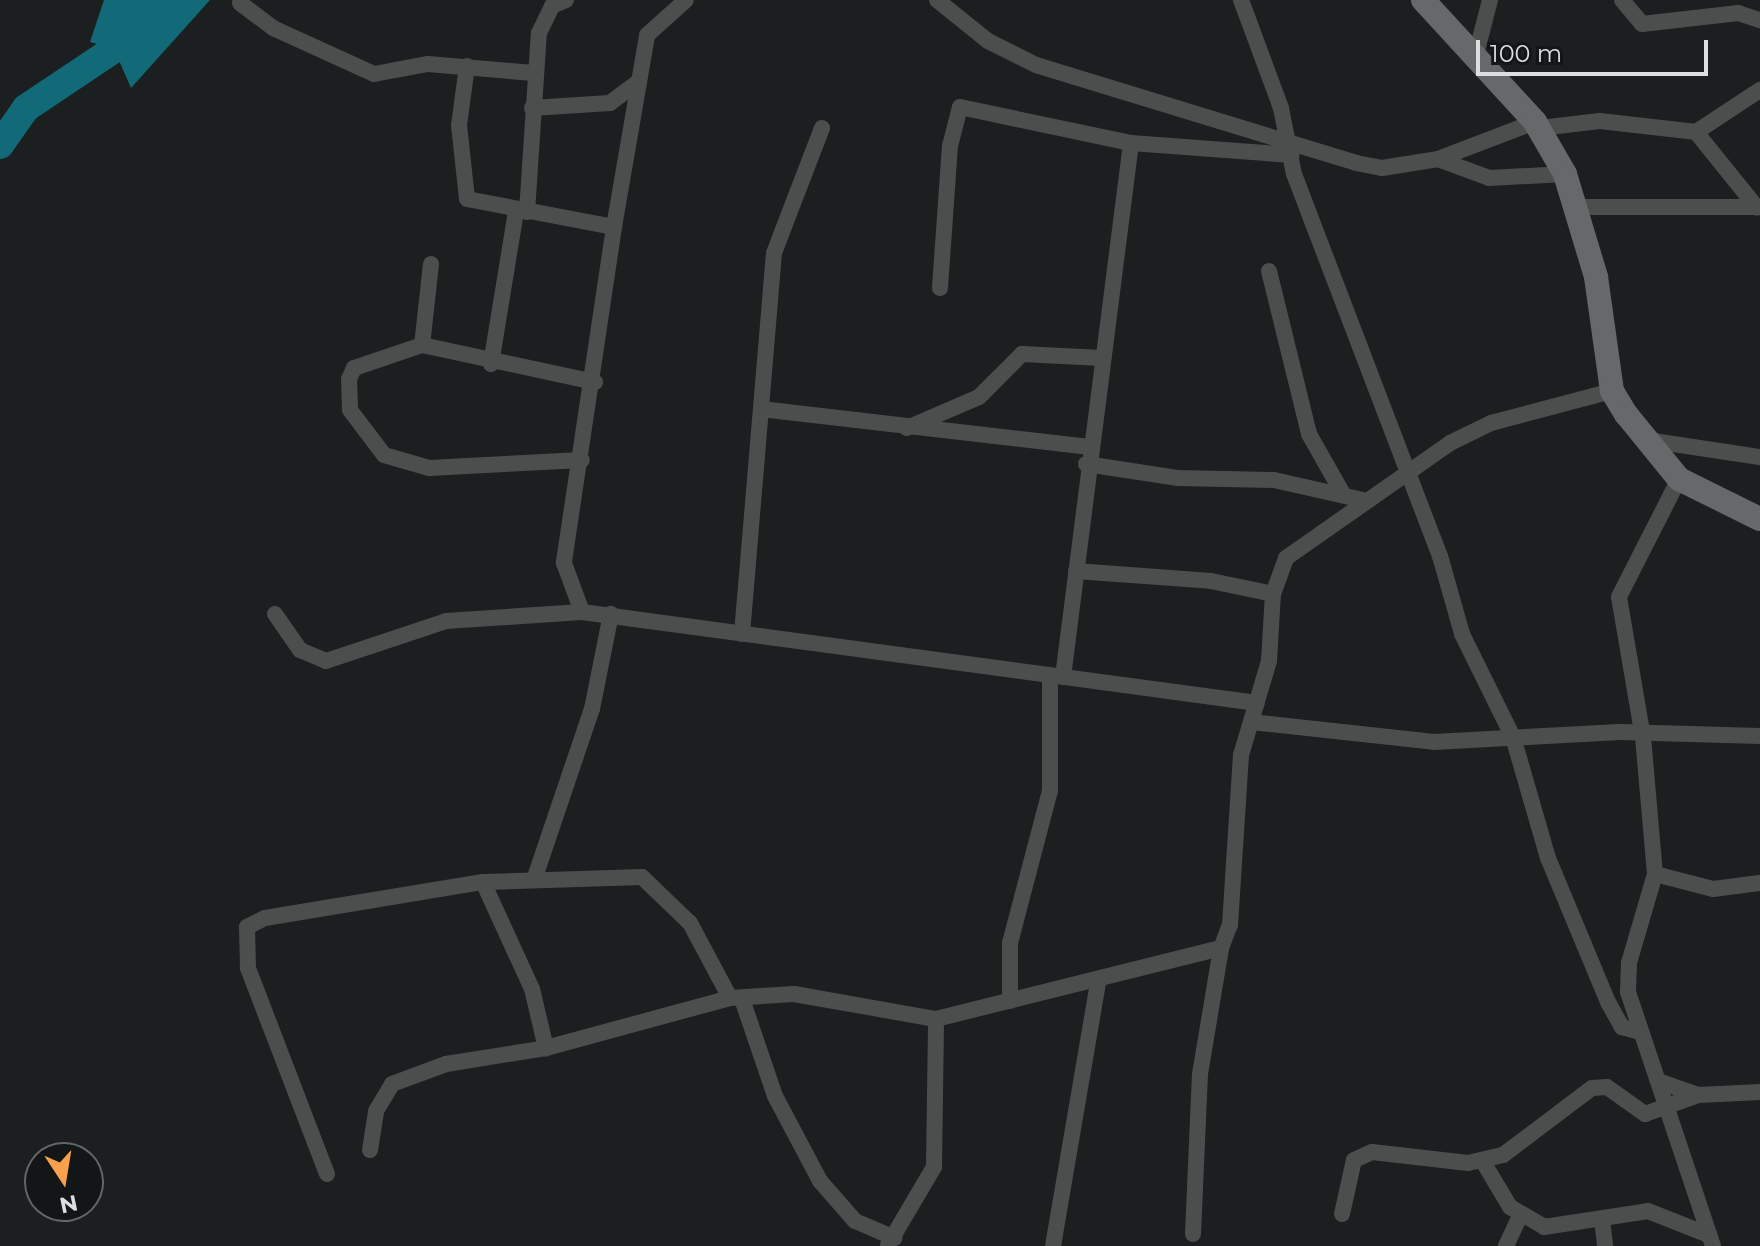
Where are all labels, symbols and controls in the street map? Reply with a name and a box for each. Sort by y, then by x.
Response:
scale bar [1480,24,1712,74]
text: 100 m [1490,39,1562,68]
north arrow [24,1142,104,1222]
text: N [57,1189,80,1219]

